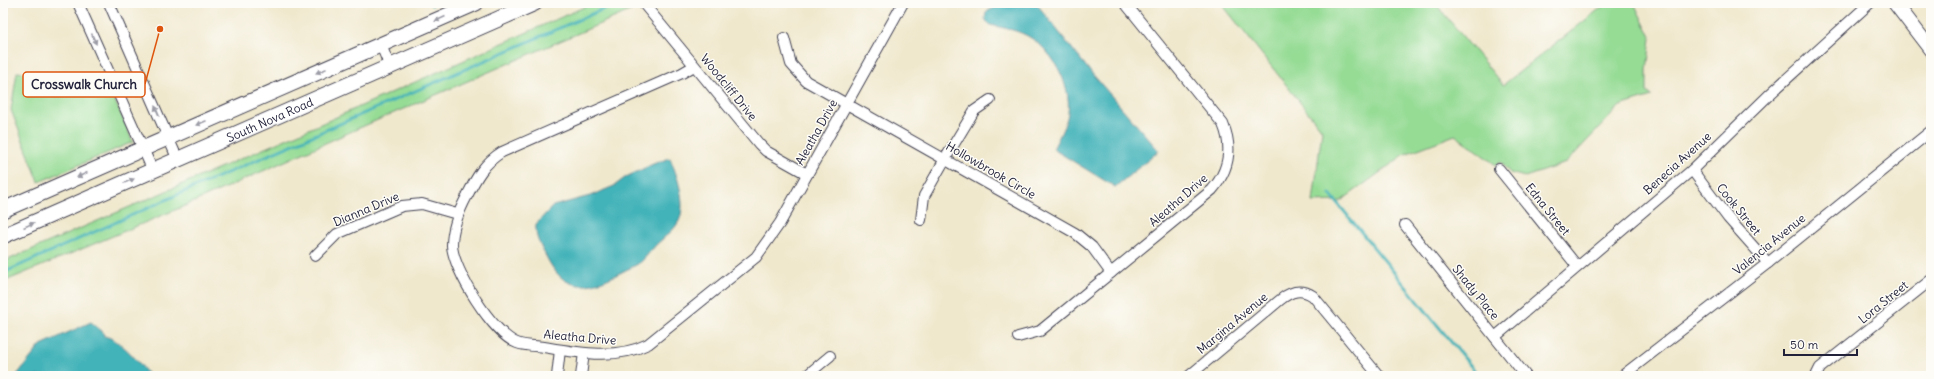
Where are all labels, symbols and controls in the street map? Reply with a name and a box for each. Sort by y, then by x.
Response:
one-way arrow [434,16,445,22]
one-way arrow [91,33,97,44]
street label: Woodcliff Drive [697,51,761,123]
one-way arrow [315,68,326,74]
callout: Crosswalk Church [23,72,145,97]
text: Crosswalk Church [31,76,137,93]
street label: South Nova Road [224,94,315,145]
street label: Aleatha Drive [792,97,840,167]
one-way arrow [154,105,160,117]
one-way arrow [195,120,207,126]
street label: Benecia Avenue [1640,128,1714,198]
street label: Hollowbrook Circle [943,138,1039,202]
street label: Aleatha Drive [1146,170,1210,230]
one-way arrow [77,172,88,178]
one-way arrow [124,178,136,184]
street label: Edna Street [1522,180,1574,238]
street label: Cook Street [1714,180,1764,238]
street label: Dianna Drive [331,188,401,230]
street label: Valencia Avenue [1730,210,1808,278]
one-way arrow [23,222,35,228]
street label: Shady Place [1449,262,1503,322]
street label: Lora Street [1855,277,1911,327]
street label: Margina Avenue [1194,289,1270,357]
street label: Aleatha Drive [543,326,617,348]
scale bar [1784,331,1857,357]
text: 50 m [1790,337,1819,352]

